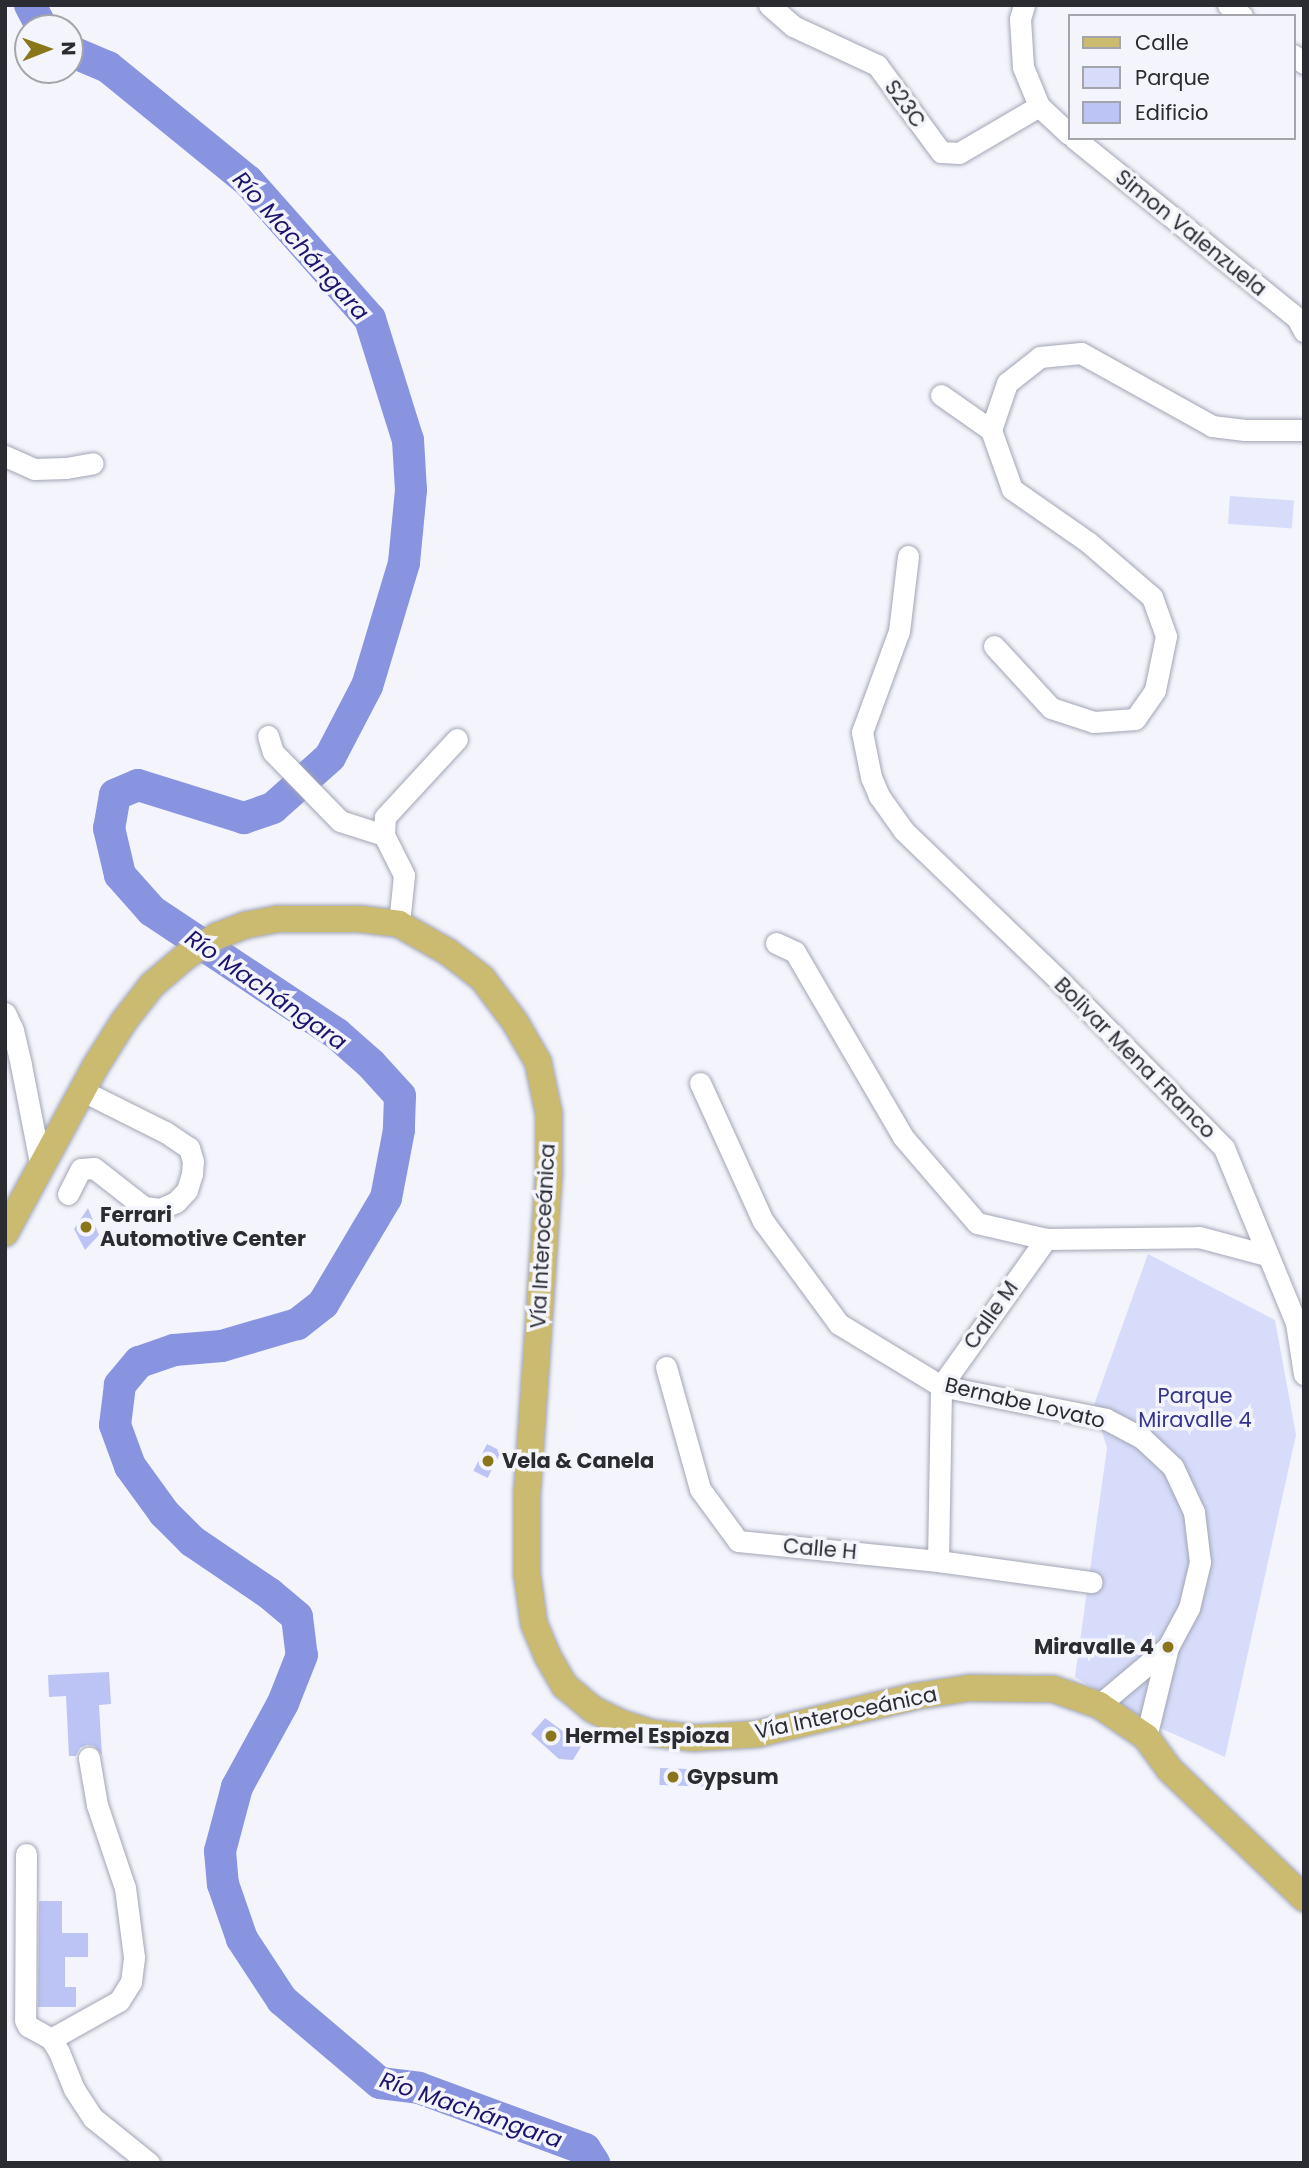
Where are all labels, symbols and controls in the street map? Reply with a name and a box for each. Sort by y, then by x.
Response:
north arrow [14,14,84,84]
legend [1068,14,1295,140]
text: Calle [1135,28,1189,57]
text: N [55,41,82,56]
text: Parque [1135,63,1210,92]
street label: S23C [879,75,931,133]
text: Edificio [1135,98,1209,127]
street label: Simon Valenzuela [1110,164,1272,302]
water label: Río Machángara [227,166,375,326]
water label: Río Machángara [180,924,352,1056]
street label: Bolivar Mena FRanco [1049,972,1221,1144]
street label: Vía Interoceánica [526,1143,560,1329]
place label: Ferrari Automotive Center [100,1202,306,1252]
marker: Ferrari Automotive Center [78,1219,94,1235]
street label: Calle M [958,1276,1024,1354]
street label: Bernabe Lovato [942,1372,1108,1434]
park label: Parque Miravalle 4 [1138,1383,1252,1433]
place label: Vela & Canela [502,1448,654,1474]
marker: Vela & Canela [480,1453,496,1469]
street label: Calle H [782,1533,858,1565]
place label: Miravalle 4 [1034,1634,1154,1660]
marker: Miravalle 4 [1160,1639,1176,1655]
street label: Vía Interoceánica [753,1681,939,1745]
place label: Hermel Espioza [565,1723,730,1749]
marker: Hermel Espioza [543,1728,559,1744]
place label: Gypsum [687,1764,779,1790]
marker: Gypsum [665,1769,681,1785]
water label: Río Machángara [376,2066,566,2154]

